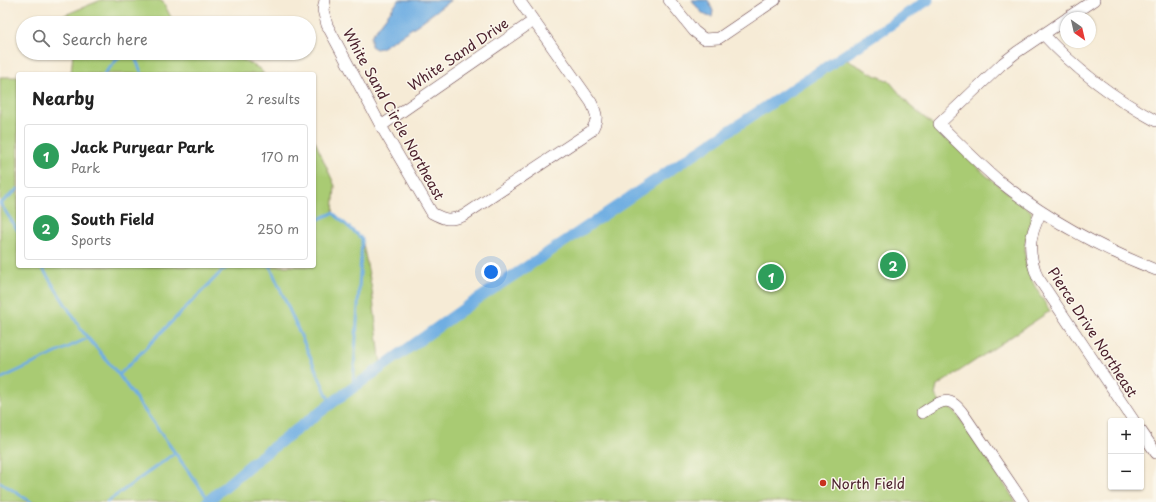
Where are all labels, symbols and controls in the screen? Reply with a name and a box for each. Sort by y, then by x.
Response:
street label: White Sand Drive [403,12,513,96]
north arrow [1060,12,1096,48]
search box [16,16,316,60]
street label: White Sand Circle Northeast [338,24,450,204]
icon: search [30,27,52,49]
text: Search here [62,27,148,50]
text: Nearby [32,85,94,111]
text: 2 results [246,89,300,108]
text: Jack Puryear Park [71,135,215,158]
text: 1 [43,147,49,166]
text: 170 m [261,147,299,166]
text: Park [71,158,100,177]
text: South Field [71,207,154,230]
text: 2 [41,219,51,238]
text: 250 m [257,219,299,238]
text: Sports [71,230,111,249]
pin: 2 [880,250,906,280]
your location [481,262,501,282]
pin: 1 [758,262,784,292]
street label: Pierce Drive Northeast [1043,263,1143,402]
map controls [1108,418,1144,490]
button: + [1108,418,1144,454]
button: − [1108,454,1144,490]
place label: North Field [831,473,905,494]
marker: North Field [818,478,828,488]

